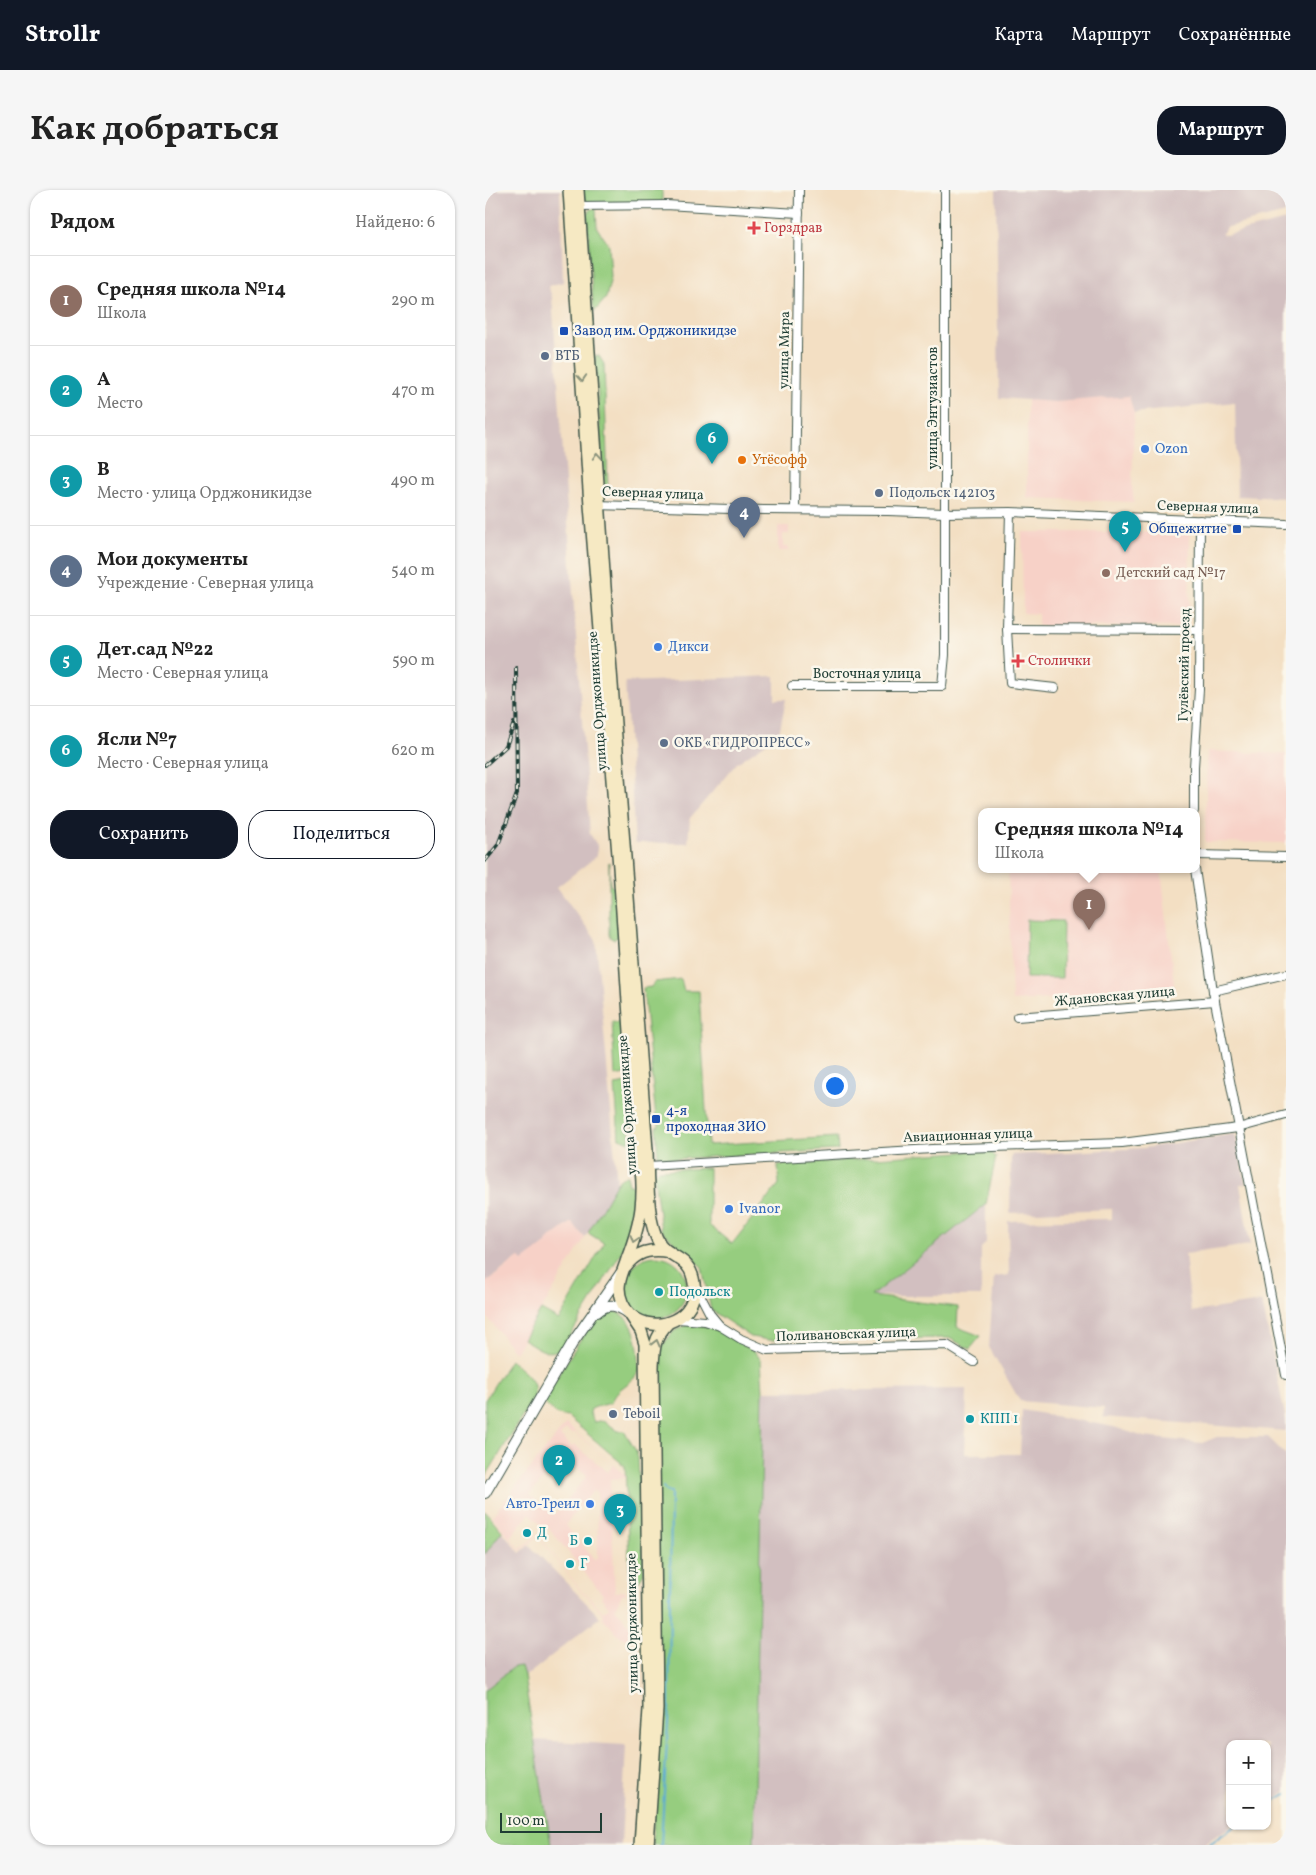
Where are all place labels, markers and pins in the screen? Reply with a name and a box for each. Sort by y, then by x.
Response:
place label: Горздрав [764,219,822,238]
marker: Горздрав [748,222,760,234]
place label: Завод им. Орджоникидзе [574,322,737,341]
marker: Завод им. Орджоникидзе [558,325,570,337]
place label: ВТБ [555,347,580,366]
marker: ВТБ [539,350,551,362]
pin: 6 [696,423,728,464]
place label: Ozon [1155,440,1188,459]
marker: Ozon [1139,443,1151,455]
place label: Утёсофф [752,451,807,470]
marker: Утёсофф [736,454,748,466]
place label: Подольск 142103 [889,484,995,503]
marker: Подольск 142103 [873,487,885,499]
pin: 4 [728,497,760,538]
pin: 5 [1109,511,1141,552]
place label: Общежитие [1149,520,1227,539]
marker: Общежитие [1231,523,1243,535]
place label: Детский сад №17 [1116,564,1226,583]
marker: Детский сад №17 [1100,567,1112,579]
place label: Дикси [668,638,709,657]
marker: Дикси [652,641,664,653]
place label: Столички [1028,652,1091,671]
marker: Столички [1012,655,1024,667]
place label: ОКБ «ГИДРОПРЕСС» [674,734,811,753]
marker: ОКБ «ГИДРОПРЕСС» [658,737,670,749]
pin: 1 [1073,889,1105,930]
place label: 4-я проходная ЗИО [666,1102,766,1137]
marker: 4-я проходная ЗИО [650,1113,662,1125]
place label: Ivanor [739,1200,780,1219]
marker: Ivanor [723,1203,735,1215]
place label: Подольск [669,1283,731,1302]
marker: Подольск [653,1286,665,1298]
place label: Teboil [623,1405,660,1424]
marker: Teboil [607,1408,619,1420]
place label: КПП 1 [980,1410,1019,1429]
marker: КПП 1 [964,1413,976,1425]
pin: 2 [543,1445,575,1486]
pin: 3 [604,1494,636,1535]
place label: Авто-Треил [506,1495,580,1514]
marker: Авто-Треил [584,1498,596,1510]
place label: Д [537,1524,547,1543]
marker: Д [521,1527,533,1539]
place label: Б [569,1532,578,1551]
marker: Б [582,1535,594,1547]
place label: Г [580,1555,588,1574]
marker: Г [564,1558,576,1570]

